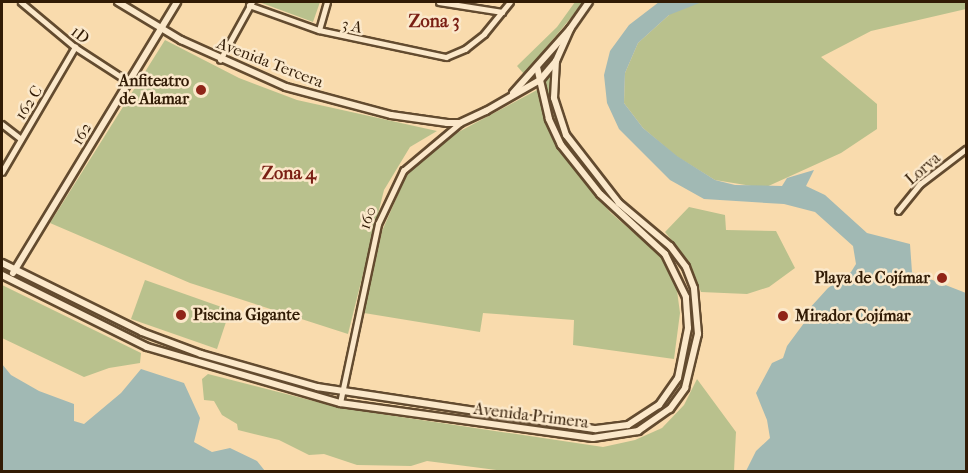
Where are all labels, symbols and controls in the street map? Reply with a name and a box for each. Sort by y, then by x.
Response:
district label: Zona 3 [408,11,460,33]
street label: 3 A [340,14,364,38]
street label: 1D [67,22,93,48]
street label: Avenida Tercera [214,34,326,92]
place label: Anfiteatro de Alamar [119,71,189,109]
street label: 162 C [11,82,47,124]
marker: Anfiteatro de Alamar [194,83,208,97]
street label: 162 [68,119,96,149]
street label: Lorva [902,149,944,189]
district label: Zona 4 [262,163,316,185]
street label: 160 [355,204,381,232]
place label: Playa de Cojímar [814,268,930,288]
marker: Playa de Cojímar [935,271,949,285]
place label: Piscina Gigante [193,305,300,325]
place label: Mirador Cojímar [795,306,911,326]
marker: Piscina Gigante [174,308,188,322]
marker: Mirador Cojímar [776,309,790,323]
street label: Avenida Primera [472,399,590,433]

